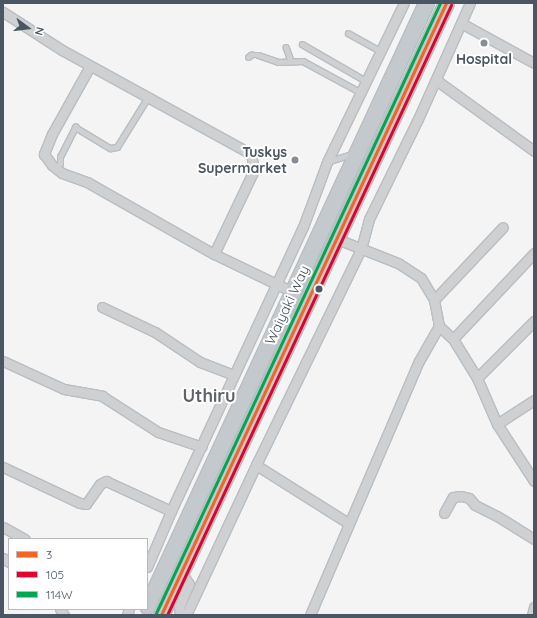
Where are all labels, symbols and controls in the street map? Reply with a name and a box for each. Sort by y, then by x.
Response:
north arrow [8,8,48,48]
text: N [32,25,47,37]
marker: Hospital [478,37,490,49]
place label: Hospital [456,51,512,67]
place label: Tuskys Supermarket [198,144,287,176]
marker: Tuskys Supermarket [290,155,300,165]
street label: Waiyaki Way [261,263,313,347]
unlabelled marker [314,284,324,294]
district label: Uthiru [182,385,236,407]
legend [8,538,148,610]
text: 3 [46,547,52,562]
text: 105 [46,567,64,582]
text: 114W [46,587,73,602]

